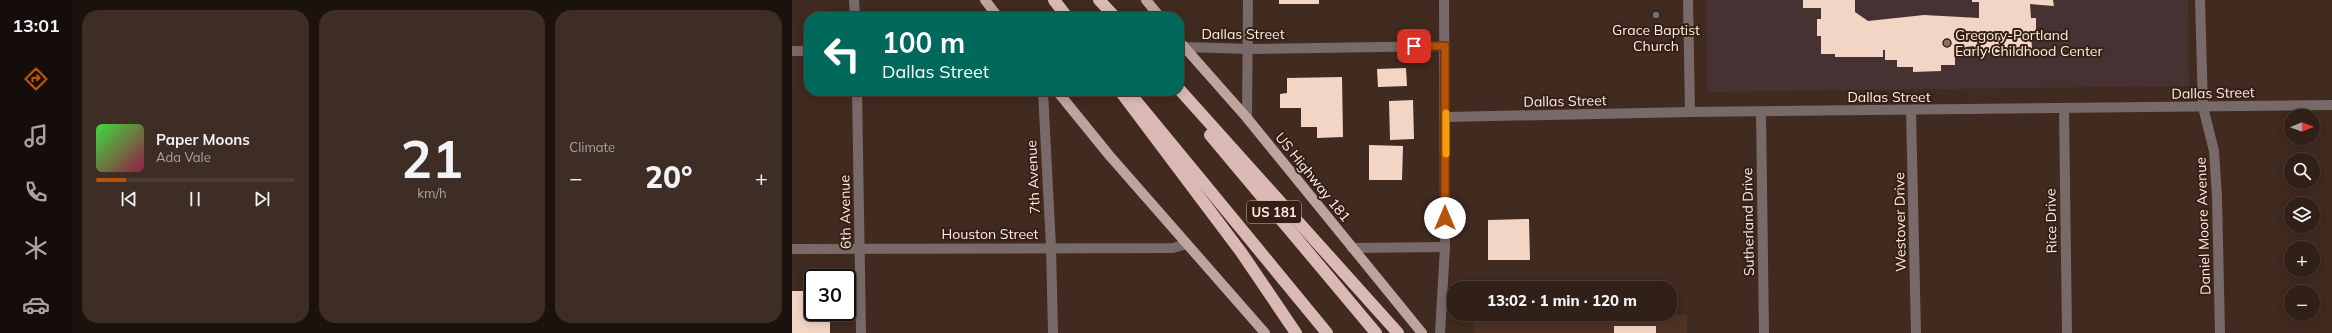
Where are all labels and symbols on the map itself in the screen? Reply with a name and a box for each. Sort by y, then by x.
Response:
marker: Grace Baptist Church [1651,10,1661,20]
place label: Grace Baptist Church [1612,21,1700,55]
street label: Dallas Street [1201,25,1285,43]
place label: Gregory-Portland Early Childhood Center [1955,26,2103,60]
pin [1397,29,1431,63]
marker: Gregory-Portland Early Childhood Center [1942,38,1952,48]
street label: Dallas Street [2171,83,2255,103]
street label: Dallas Street [1847,88,1931,106]
street label: Dallas Street [1523,91,1607,111]
north arrow [2284,109,2320,145]
street label: US Highway 181 [1271,129,1355,225]
street label: 7th Avenue [1022,140,1044,214]
street label: Daniel Moore Avenue [2192,157,2214,295]
street label: Sutherland Drive [1738,168,1758,276]
street label: Westover Drive [1890,172,1910,272]
street label: 6th Avenue [835,175,855,249]
street label: Rice Drive [2041,188,2061,254]
position arrow [1424,197,1466,239]
road number: US 181 [1247,201,1301,223]
street label: Houston Street [941,225,1039,243]
speed limit sign: 30 [804,269,856,321]

